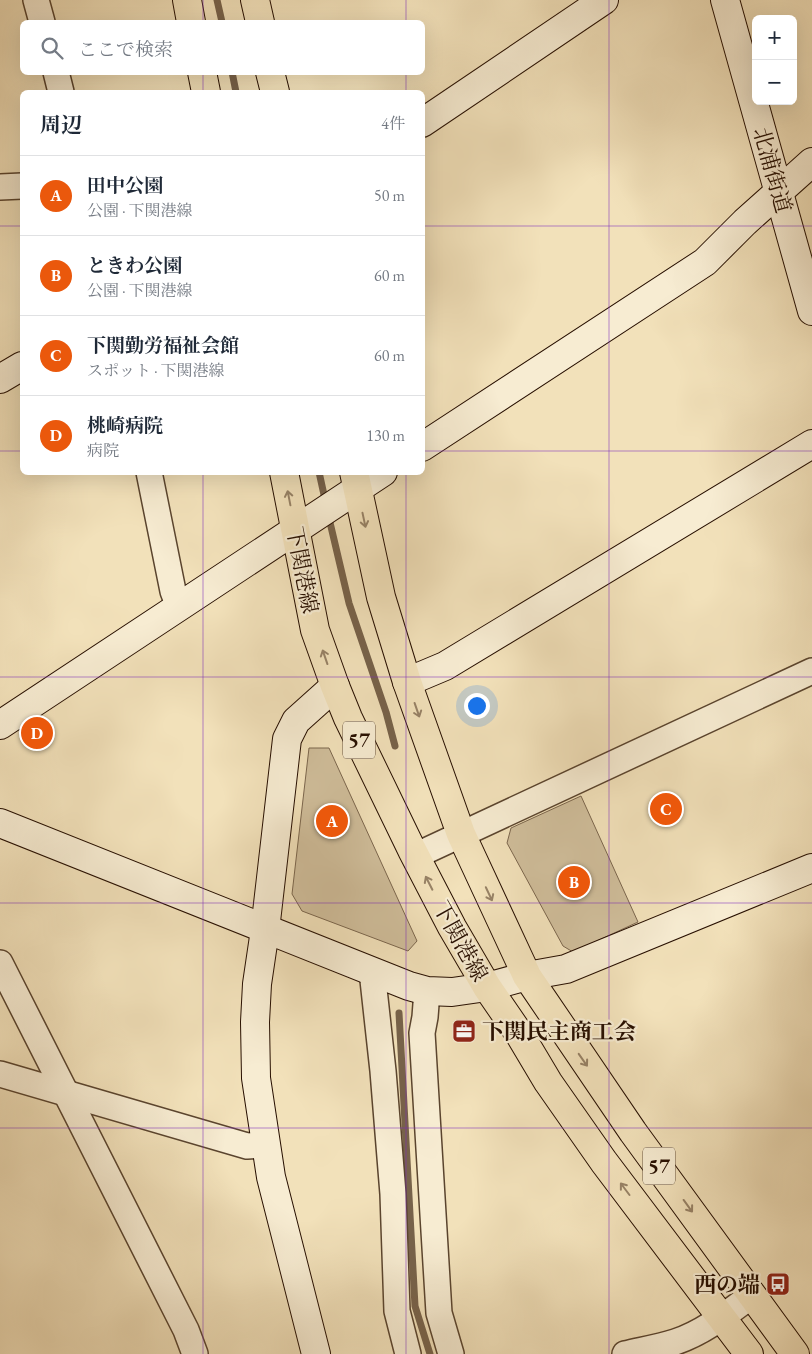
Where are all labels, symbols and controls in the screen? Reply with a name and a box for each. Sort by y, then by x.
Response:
map controls [752,15,797,105]
button: + [752,15,797,60]
search box [20,20,425,75]
icon: search [38,34,66,62]
text: ここで検索 [78,37,173,62]
button: − [752,60,797,105]
text: 周辺 [40,111,82,138]
text: 4件 [381,113,405,134]
street label: 北浦街道 [746,124,799,216]
text: 田中公園 [87,173,163,198]
text: A [50,185,62,206]
text: 50 m [374,185,405,206]
text: 公園 · 下関港線 [87,200,193,221]
text: ときわ公園 [87,253,182,278]
text: B [51,265,61,286]
text: 60 m [374,265,405,286]
text: 公園 · 下関港線 [87,280,193,301]
text: 下関勤労福祉会館 [87,333,239,358]
text: C [50,345,62,366]
text: 60 m [374,345,405,366]
text: スポット · 下関港線 [87,360,225,381]
text: 桃崎病院 [87,413,163,438]
text: D [50,425,62,446]
text: 130 m [366,425,405,446]
text: 病院 [87,440,119,461]
one-way arrow [283,491,293,507]
one-way arrow [360,512,369,528]
street label: 下関港線 [280,524,325,616]
one-way arrow [319,649,329,665]
your location [464,693,490,719]
one-way arrow [413,702,422,718]
pin: D [21,714,53,752]
road number: 57 [343,722,375,758]
pin: C [650,790,682,828]
pin: A [316,802,348,840]
pin: B [558,863,590,901]
one-way arrow [424,876,434,891]
one-way arrow [484,886,494,901]
street label: 下関港線 [427,896,495,987]
place label: 下関民主商工会 [482,1017,636,1046]
office icon: 下関民主商工会 [451,1018,477,1044]
one-way arrow [578,1053,588,1067]
road number: 57 [643,1148,675,1184]
one-way arrow [620,1182,630,1196]
one-way arrow [683,1199,693,1213]
place label: 西の端 [694,1270,760,1299]
bus stop icon: 西の端 [765,1271,791,1297]

